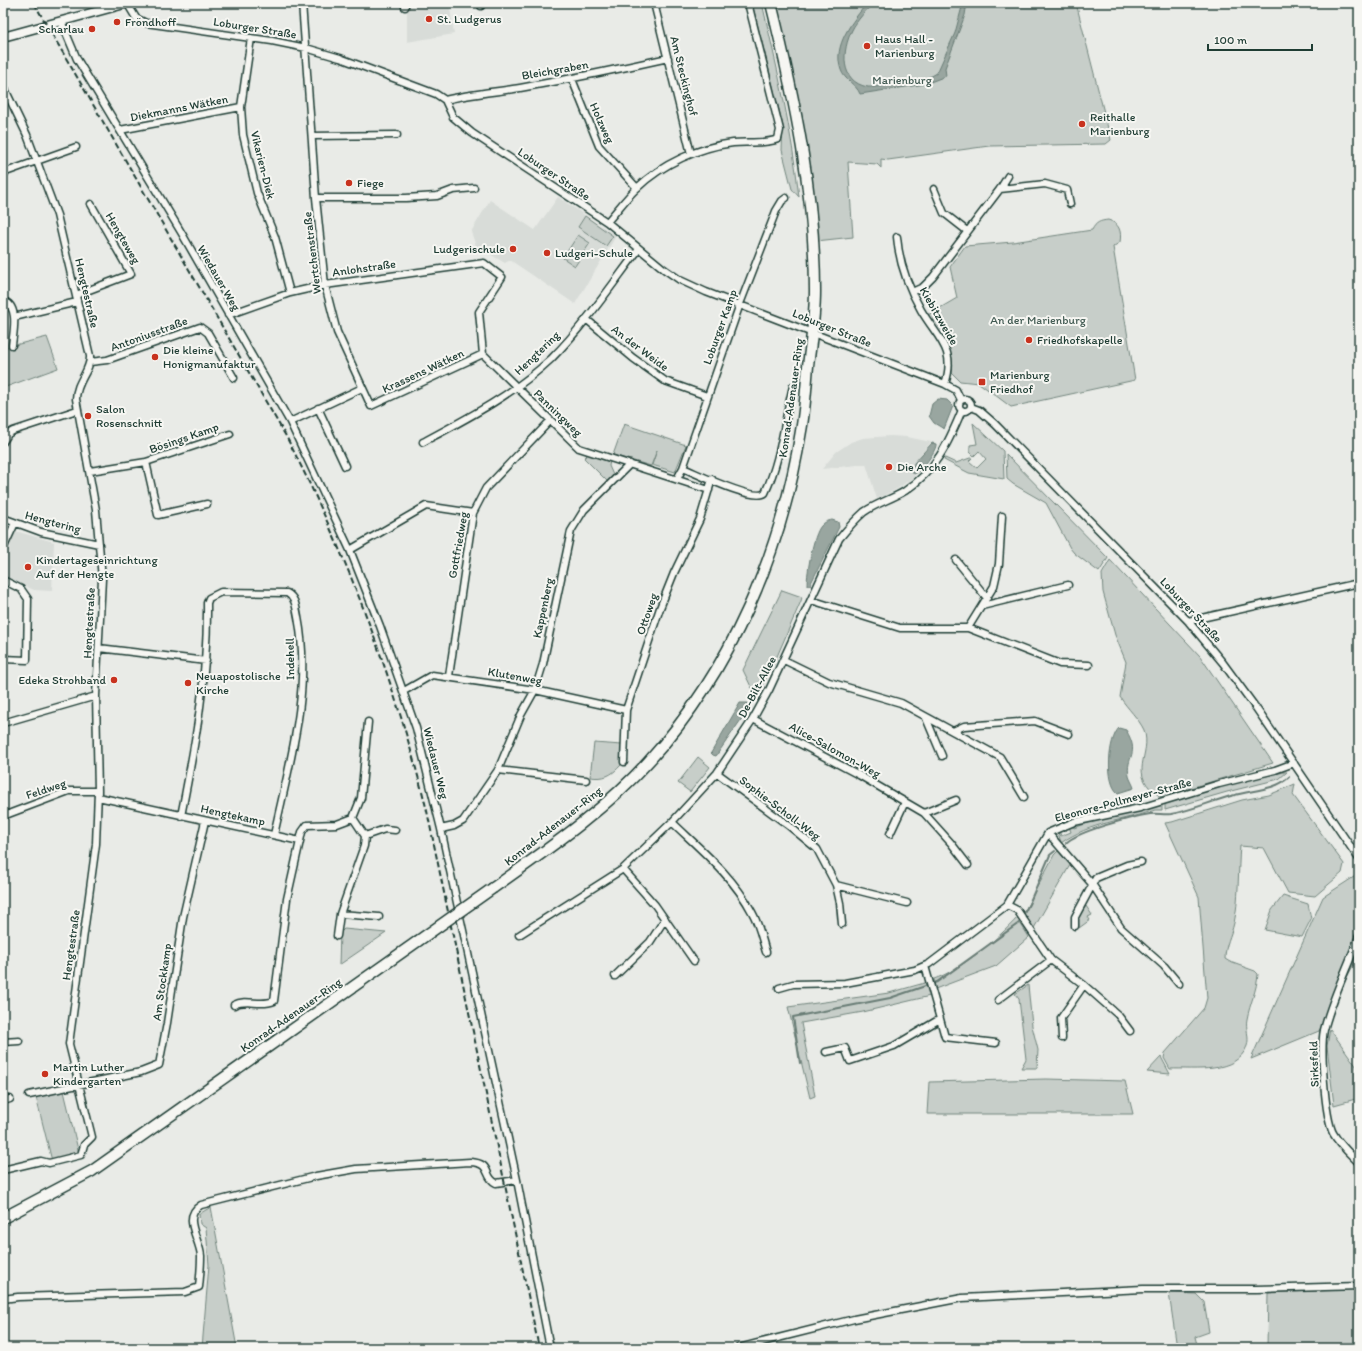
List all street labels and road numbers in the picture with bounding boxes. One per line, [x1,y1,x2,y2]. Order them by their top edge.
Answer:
street label: Loburger Straße [212,14,298,42]
street label: Am Steckinghof [667,35,701,118]
street label: Bleichgraben [521,57,590,83]
street label: Diekmanns Wätken [129,92,230,124]
street label: Holzweg [587,100,618,146]
street label: Vikarien-Diek [248,129,278,202]
street label: Loburger Straße [515,145,593,204]
street label: Hengteweg [103,210,144,267]
street label: Wertchenstraße [300,211,324,295]
street label: Wiedauer Weg [195,243,244,314]
street label: Hengtestraße [72,257,102,329]
street label: Anlohstraße [331,257,397,279]
street label: Kiebitzweide [917,284,961,348]
street label: Loburger Kamp [700,288,740,366]
street label: Loburger Straße [790,306,874,350]
street label: Antoniusstraße [109,313,190,354]
street label: An der Weide [609,322,672,374]
street label: Hengtering [511,327,563,378]
street label: Konrad-Adenauer-Ring [776,337,806,458]
street label: Krassens Wätken [380,346,467,396]
street label: Panningweg [531,386,586,440]
street label: Bösings Kamp [147,420,221,456]
street label: Hengtering [23,508,83,536]
street label: Gottfriedweg [445,510,471,579]
street label: Loburger Straße [1157,574,1225,646]
street label: Kappenberg [530,576,556,639]
street label: Hengtestraße [80,587,98,659]
street label: Ottoweg [633,590,661,637]
street label: Indehell [283,637,297,680]
street label: De-Bilt-Allee [735,654,779,720]
street label: Klutenweg [487,664,544,688]
street label: Alice-Salomon-Weg [787,719,884,781]
street label: Wiedauer Weg [420,726,452,801]
street label: Sophie-Scholl-Weg [737,773,824,844]
street label: Eleonore-Pollmeyer-Straße [1053,775,1193,825]
street label: Feldweg [24,776,69,802]
street label: Konrad-Adenauer-Ring [501,783,605,868]
street label: Hengtekamp [199,801,267,829]
street label: Hengtestraße [59,909,83,981]
street label: Am Stockkamp [150,942,174,1022]
street label: Konrad-Adenauer-Ring [238,974,345,1055]
street label: Sirksfeld [1306,1040,1322,1087]

